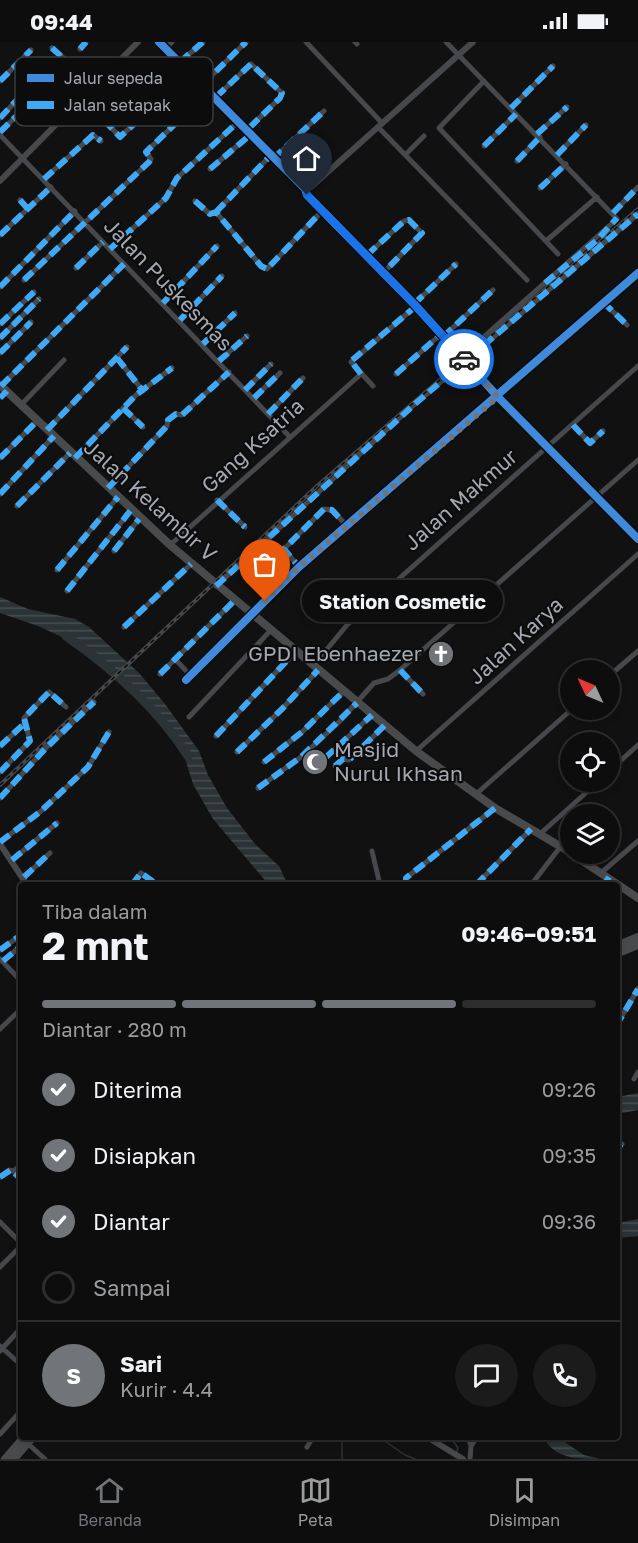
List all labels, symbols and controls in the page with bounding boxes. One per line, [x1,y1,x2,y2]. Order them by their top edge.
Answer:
text: 09:44 [30,8,93,35]
legend [15,57,213,126]
text: Jalur sepeda [64,68,163,88]
text: Jalan setapak [64,95,171,115]
pin [281,133,332,195]
icon: home [290,142,323,175]
street label: Jalan Puskesmas [99,213,239,356]
courier [434,329,494,389]
icon: car [448,343,481,376]
street label: Gang Ksatria [196,392,309,498]
street label: Jalan Kelambir V [79,434,222,567]
street label: Jalan Makmur [398,443,522,555]
pin [239,539,290,601]
icon: bag [248,548,281,581]
callout: Station Cosmetic [301,580,502,622]
text: Station Cosmetic [319,589,486,613]
street label: Jalan Karya [463,591,568,689]
church icon: GPDI Ebenhaezer [426,639,456,669]
place label: GPDI Ebenhaezer [248,640,422,666]
north arrow [560,660,620,720]
map controls [560,660,620,864]
button: locate [560,732,620,792]
place label: Masjid Nurul Ikhsan [334,736,463,786]
mosque icon: Masjid Nurul Ikhsan [300,747,330,777]
button: layers [560,804,620,864]
text: Tiba dalam [42,899,147,923]
text: 09:46–09:51 [461,920,596,947]
text: 2 mnt [42,922,149,969]
text: Diantar · 280 m [42,1017,187,1041]
icon: check [42,1073,75,1106]
text: Diterima [93,1076,182,1103]
text: 09:26 [542,1077,596,1101]
icon: check [42,1139,75,1172]
text: Disiapkan [93,1142,196,1169]
text: 09:35 [542,1143,596,1167]
icon: check [42,1205,75,1238]
text: Diantar [93,1208,170,1235]
text: 09:36 [542,1209,596,1233]
text: Sampai [93,1274,171,1301]
button: chat [455,1344,518,1407]
button: phone [533,1344,596,1407]
text: Sari [120,1350,162,1377]
text: S [66,1362,81,1389]
text: Kurir · 4.4 [120,1377,213,1401]
tab: Beranda [78,1474,142,1530]
tab: Peta [298,1474,333,1530]
tab: Disimpan [489,1474,560,1530]

